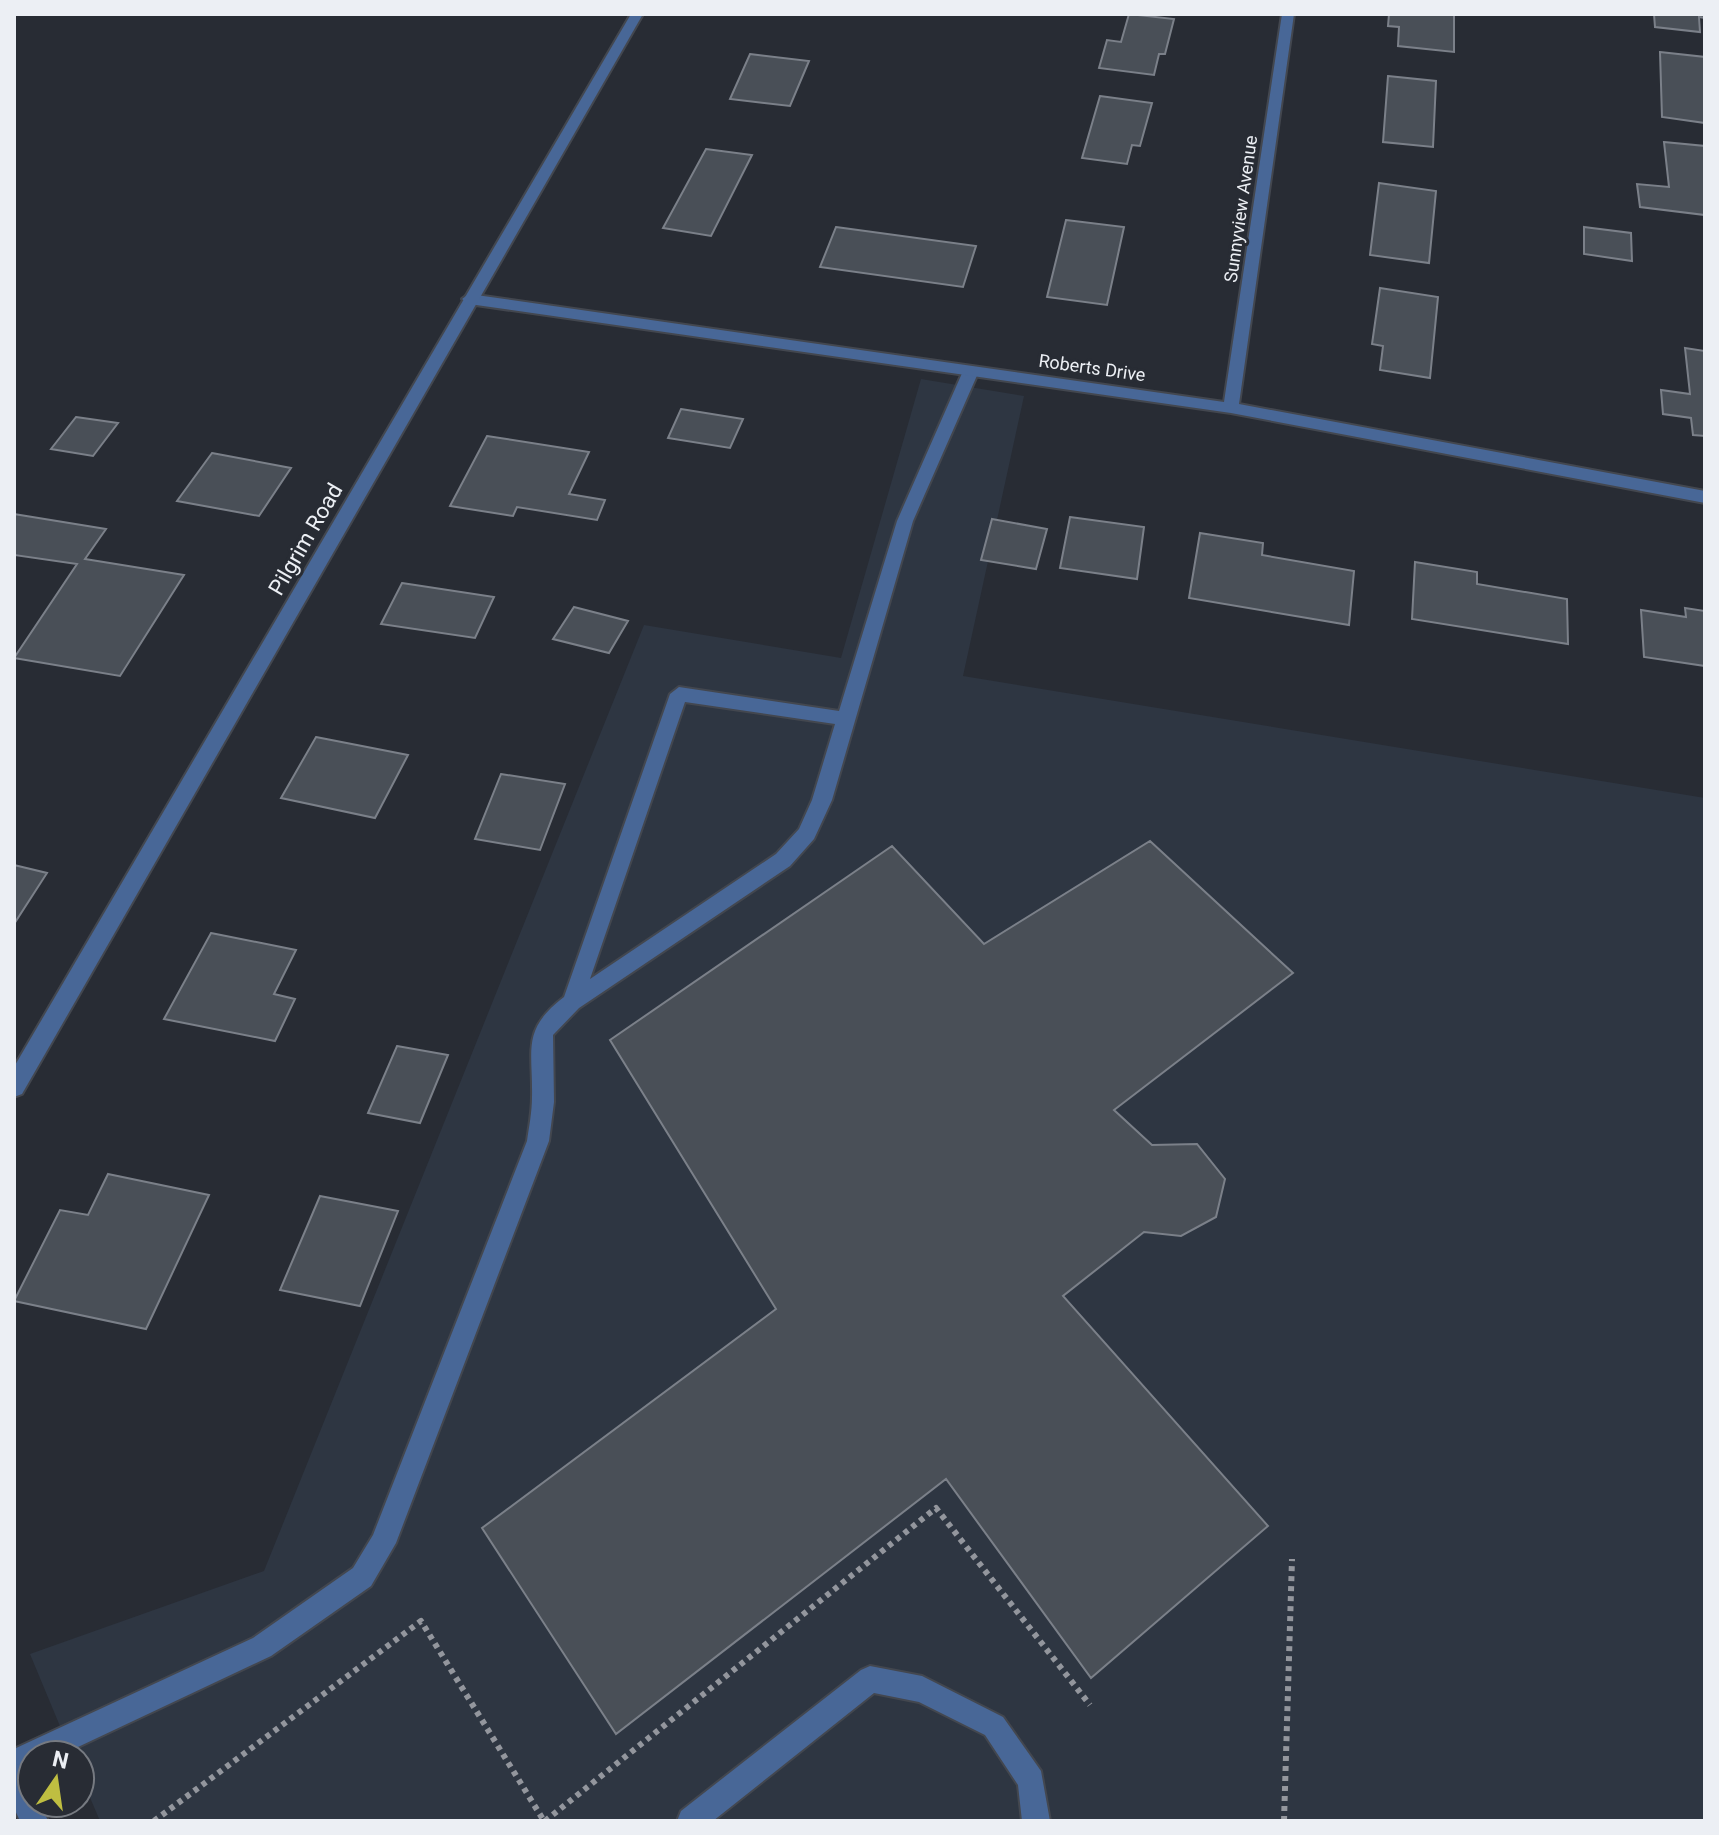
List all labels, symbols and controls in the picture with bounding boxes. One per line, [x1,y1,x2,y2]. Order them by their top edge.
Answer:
street label: Sunnyview Avenue [1220,134,1261,284]
street label: Roberts Drive [1037,350,1147,385]
street label: Pilgrim Road [263,479,348,600]
north arrow [16,1739,96,1819]
text: N [50,1746,71,1774]

